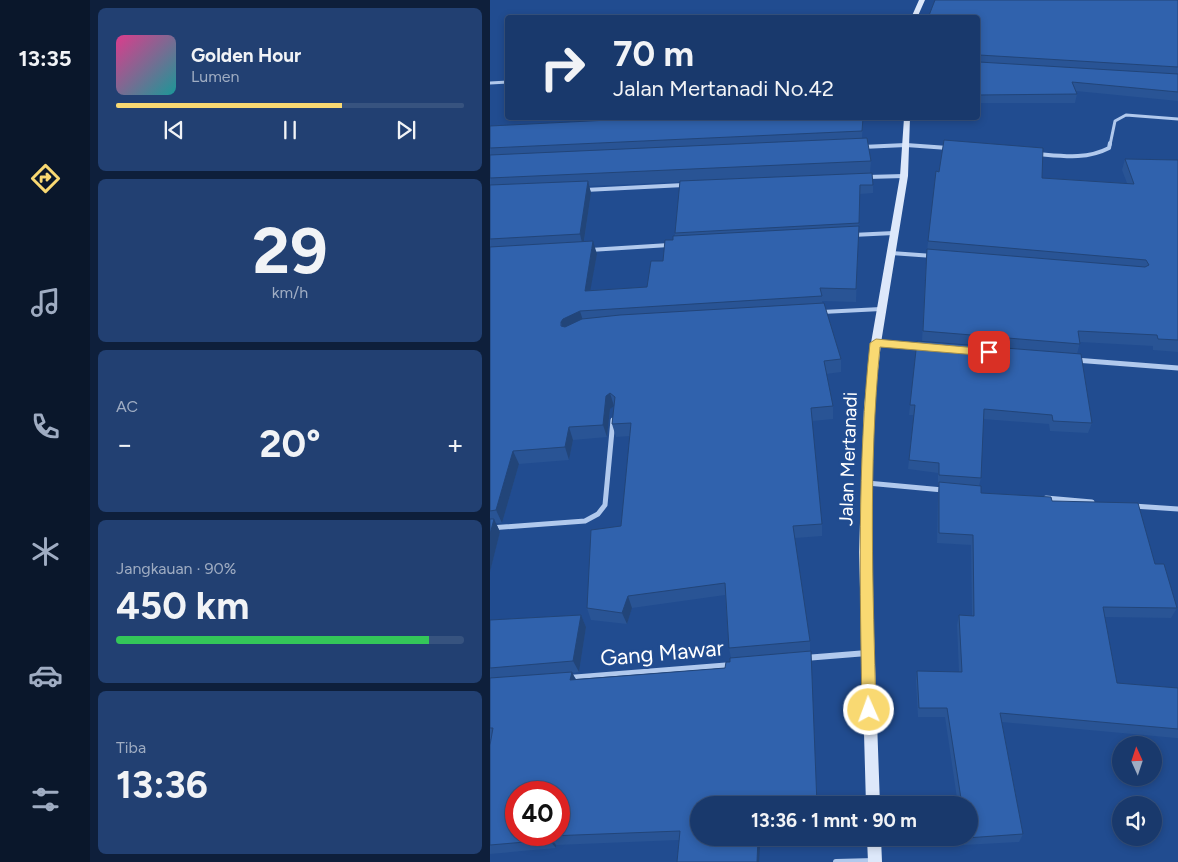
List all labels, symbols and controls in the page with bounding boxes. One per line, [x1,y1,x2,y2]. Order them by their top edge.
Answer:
text: 70 m [613,33,694,75]
icon: right [530,35,595,100]
text: Golden Hour [191,44,301,67]
text: 13:35 [18,45,72,72]
text: Lumen [191,67,240,86]
text: Jalan Mertanadi No.42 [613,75,834,102]
icon: previous [160,116,188,144]
icon: pause [276,116,304,144]
icon: next [392,116,420,144]
icon: directions [28,161,63,196]
text: 29 [252,211,328,289]
text: km/h [272,283,308,302]
icon: music [28,285,63,320]
pin [968,331,1010,373]
icon: arrive [975,338,1003,366]
street label: Jalan Mertanadi [834,392,862,526]
text: AC [116,397,138,416]
icon: phone [28,409,63,444]
text: 20° [260,421,321,467]
text: − [116,427,133,461]
text: + [447,427,464,461]
icon: climate [28,534,63,569]
text: Jangkauan · 90% [116,559,236,578]
text: 450 km [116,583,249,629]
street label: Gang Mawar [599,634,725,672]
icon: car [28,658,63,693]
position arrow [842,683,894,735]
north arrow [1112,736,1162,786]
map controls [1112,736,1162,846]
text: Tiba [116,738,146,757]
text: 13:36 [116,762,208,808]
speed limit sign: 40 [505,781,570,846]
icon: filters [28,782,63,817]
button: sound [1112,796,1162,846]
text: 13:36 · 1 mnt · 90 m [751,809,917,832]

